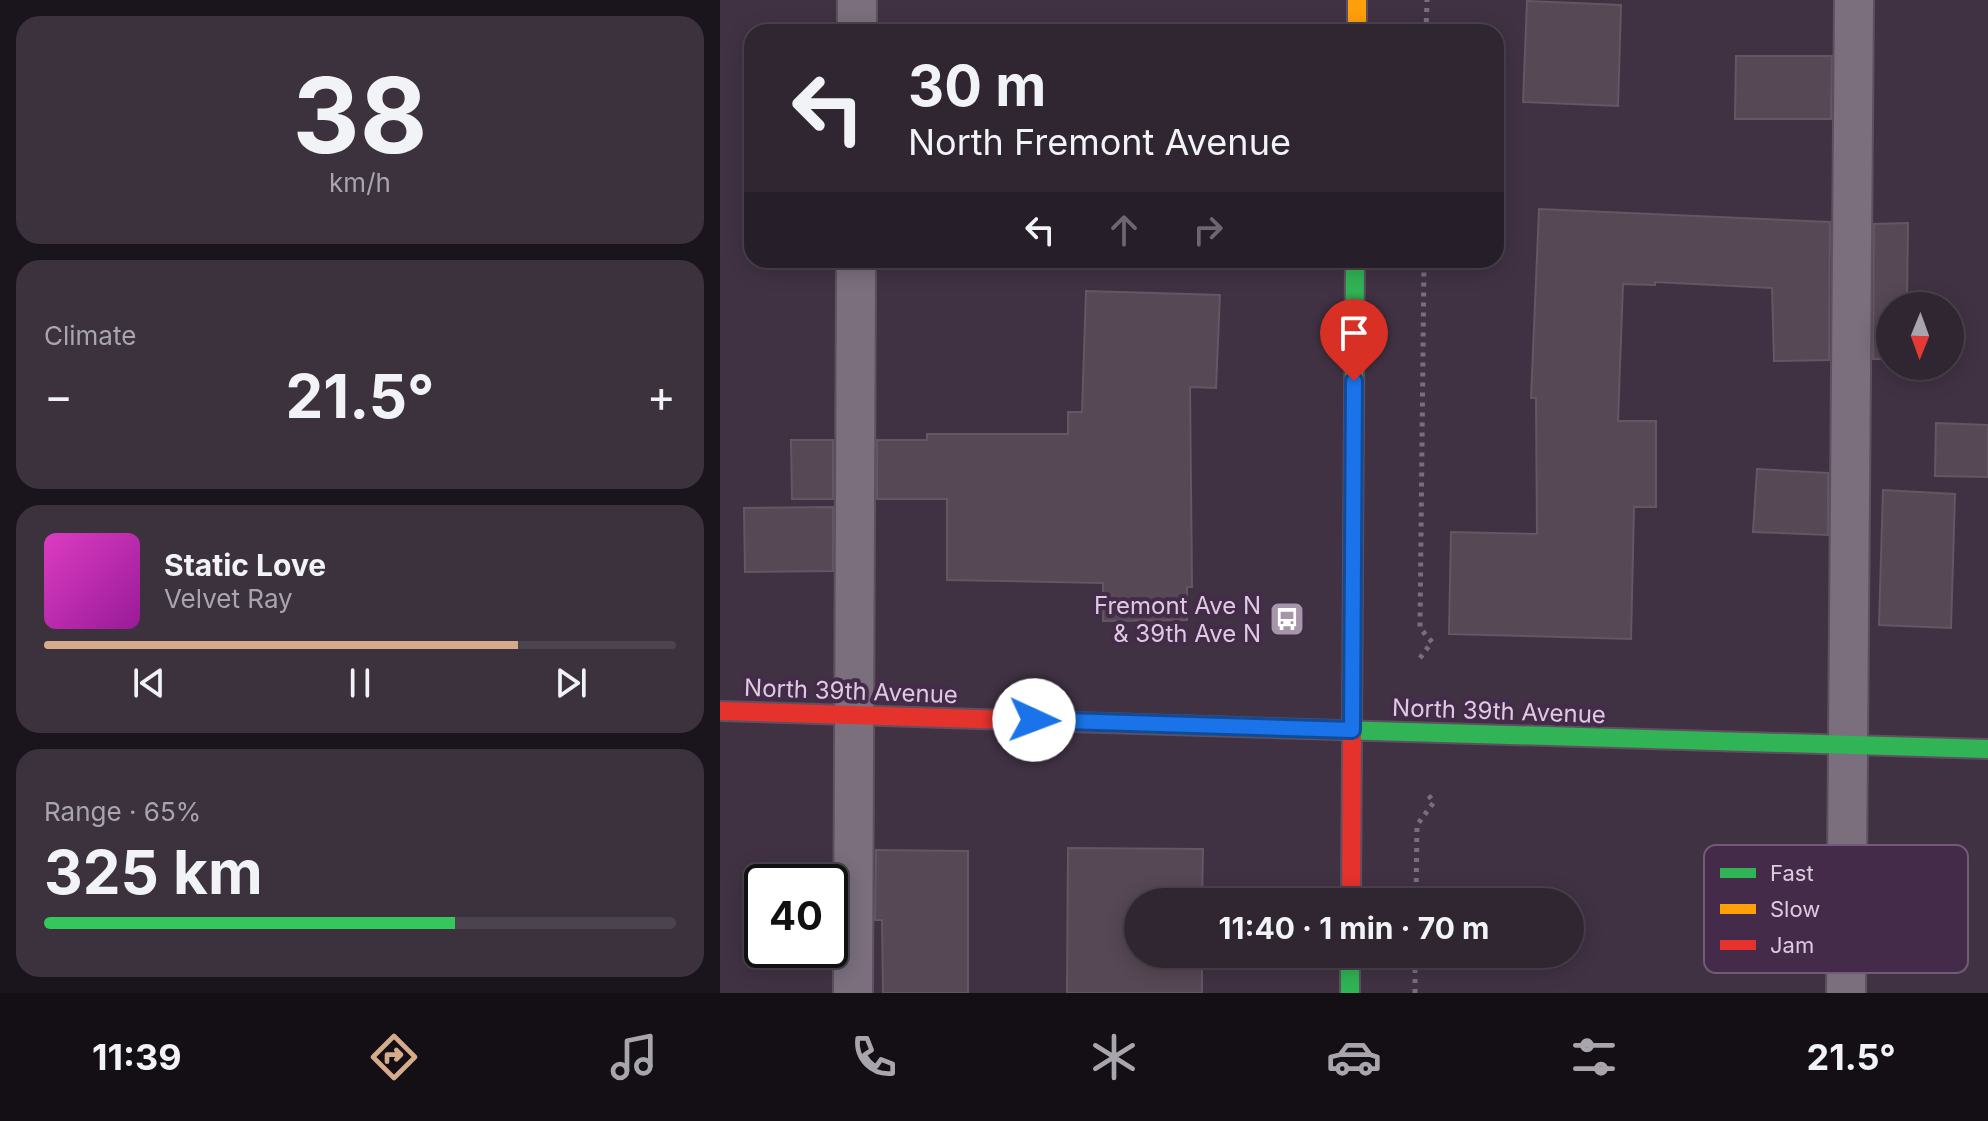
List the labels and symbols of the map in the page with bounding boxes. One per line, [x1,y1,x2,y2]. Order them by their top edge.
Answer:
north arrow [1876,292,1964,380]
pin [1320,299,1388,381]
place label: Fremont Ave N & 39th Ave N [1094,591,1261,648]
bus stop icon: Fremont Ave N & 39th Ave N [1268,600,1306,638]
street label: North 39th Avenue [744,673,958,709]
position arrow [992,678,1076,762]
street label: North 39th Avenue [1392,693,1606,729]
legend [1704,845,1968,973]
text: Fast [1770,860,1814,886]
speed limit sign: 40 [744,864,848,968]
text: Slow [1770,896,1820,922]
text: Jam [1770,932,1814,958]

